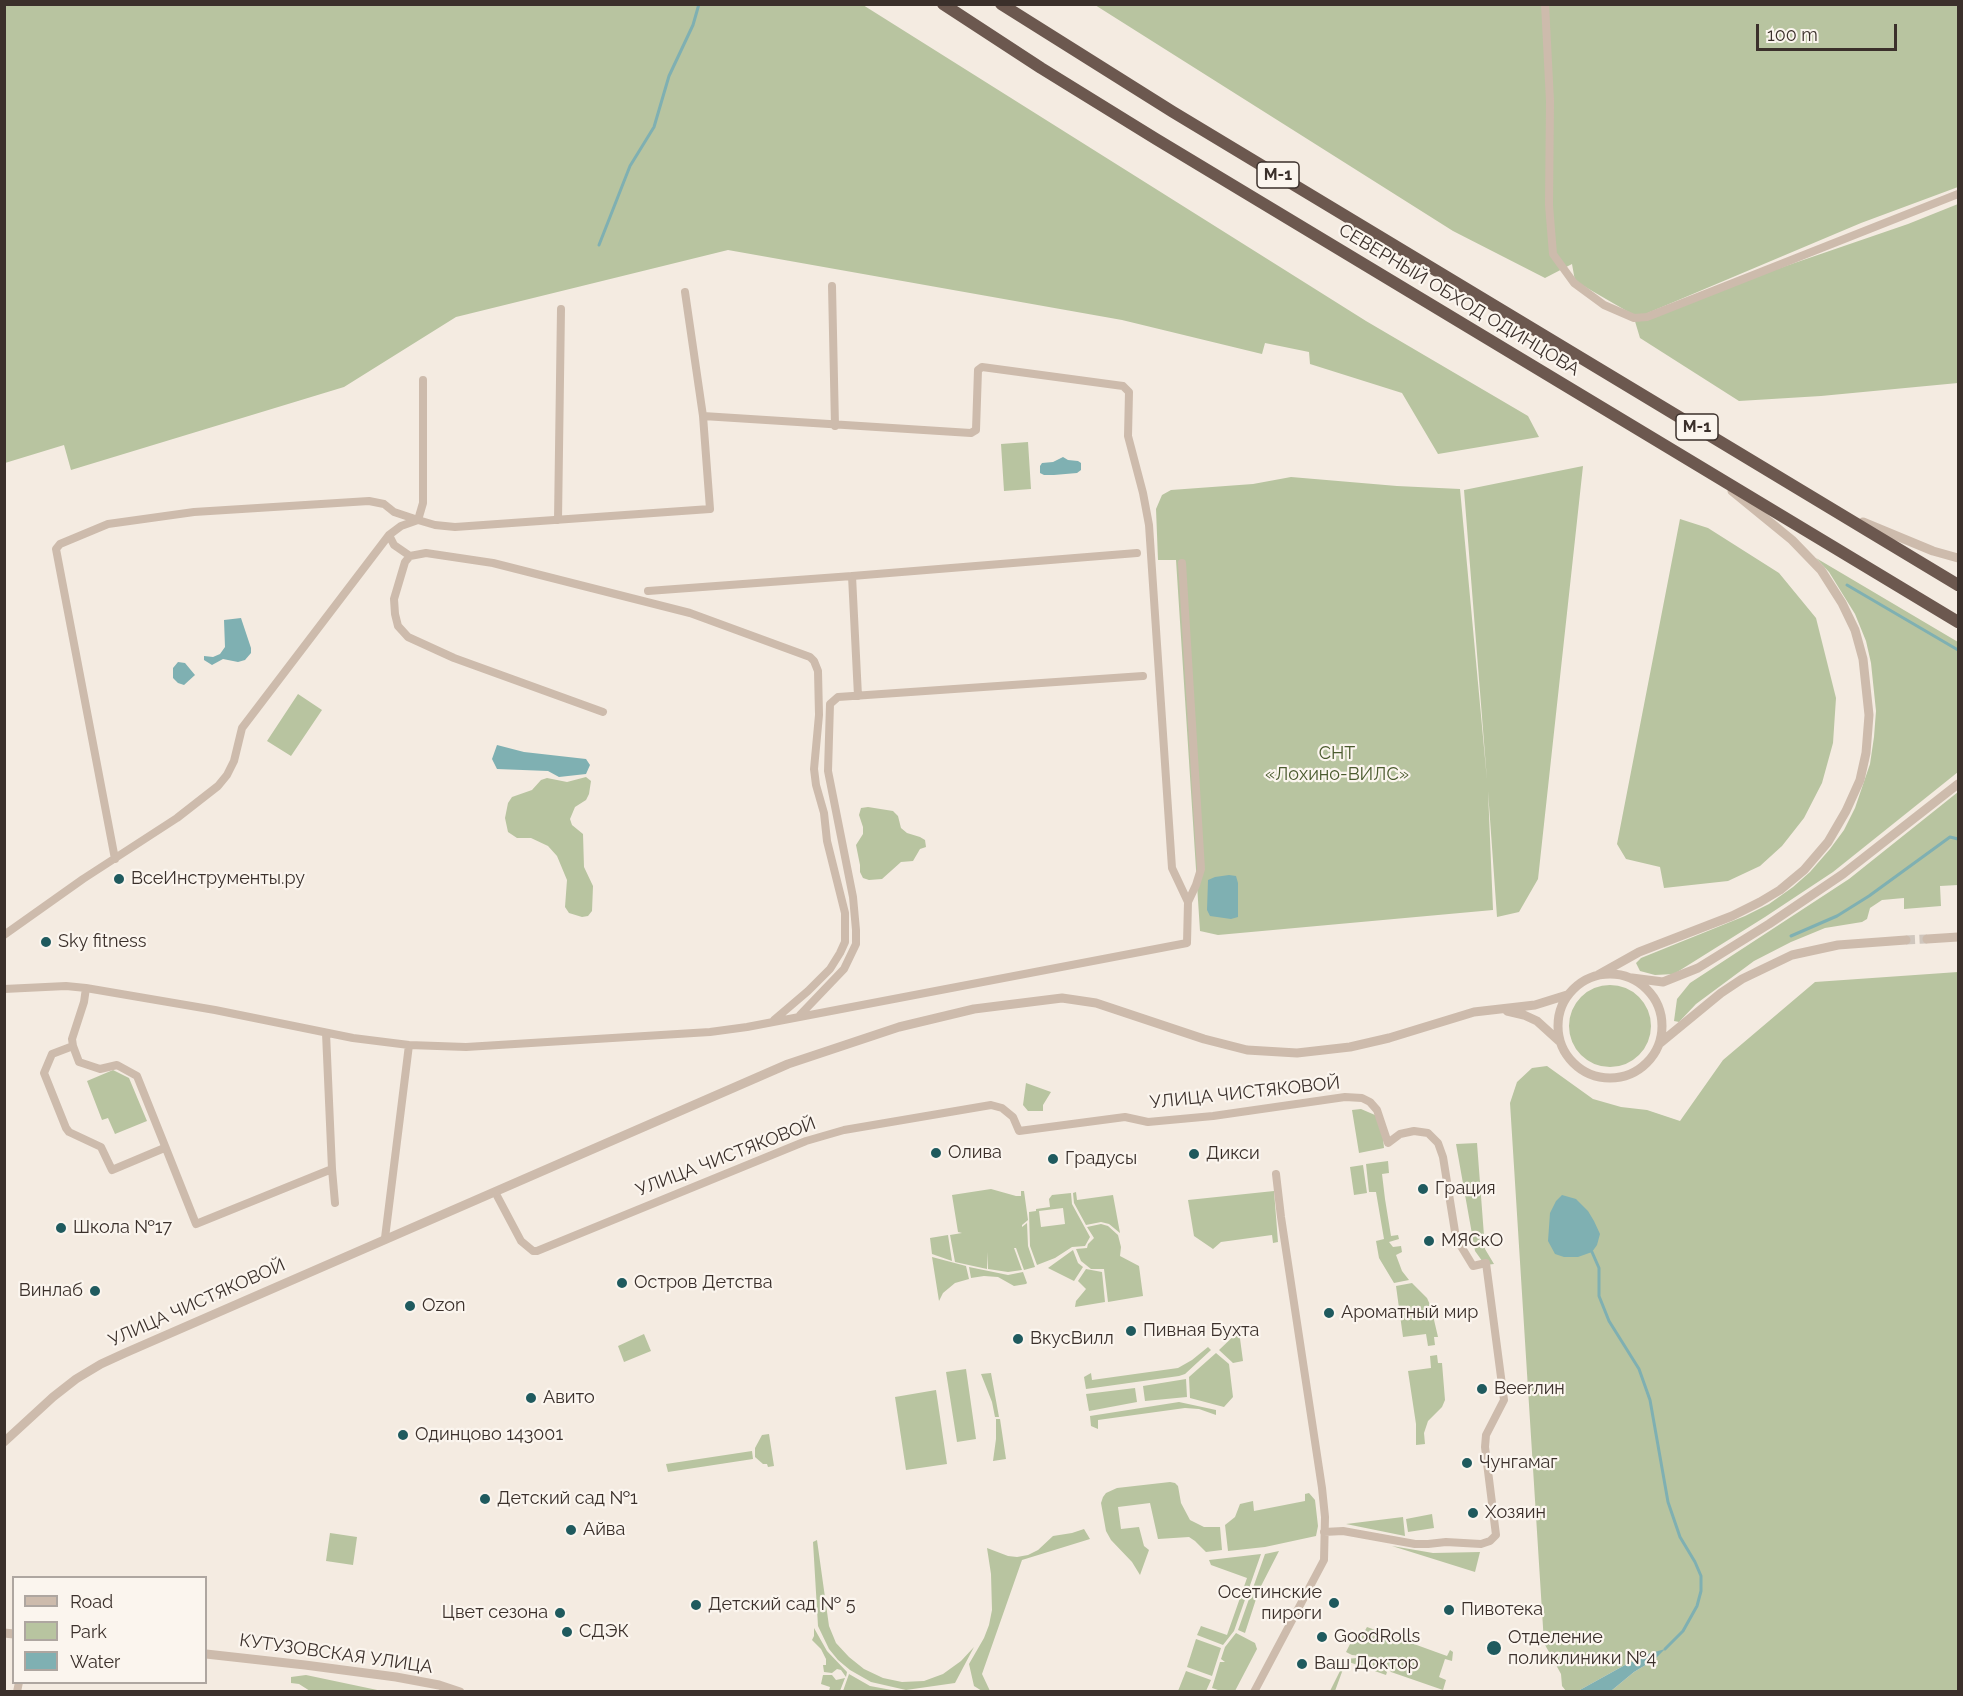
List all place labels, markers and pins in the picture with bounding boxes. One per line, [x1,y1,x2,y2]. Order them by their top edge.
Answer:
place label: ВсеИнструменты.ру [131,868,305,890]
marker: ВсеИнструменты.ру [112,872,126,886]
place label: Sky fitness [58,931,146,953]
marker: Sky fitness [39,935,53,949]
place label: Олива [948,1142,1002,1164]
place label: Дикси [1206,1143,1260,1165]
marker: Олива [929,1146,943,1160]
marker: Дикси [1187,1147,1201,1161]
place label: Градусы [1065,1148,1137,1170]
marker: Градусы [1046,1152,1060,1166]
place label: Грация [1435,1178,1496,1200]
marker: Грация [1416,1182,1430,1196]
place label: Школа №17 [73,1217,172,1239]
marker: Школа №17 [54,1221,68,1235]
place label: МЯСкО [1441,1230,1503,1252]
marker: МЯСкО [1422,1234,1436,1248]
place label: Остров Детства [634,1272,773,1294]
marker: Остров Детства [615,1276,629,1290]
place label: Винлаб [19,1280,83,1302]
marker: Винлаб [88,1284,102,1298]
place label: Ozon [422,1295,465,1317]
marker: Ozon [403,1299,417,1313]
place label: Ароматный мир [1341,1302,1478,1324]
marker: Ароматный мир [1322,1306,1336,1320]
place label: Пивная Бухта [1143,1320,1259,1342]
marker: Пивная Бухта [1124,1324,1138,1338]
place label: ВкусВилл [1030,1328,1114,1350]
marker: ВкусВилл [1011,1332,1025,1346]
place label: Beerлин [1494,1378,1565,1400]
marker: Beerлин [1475,1382,1489,1396]
place label: Авито [543,1387,595,1409]
marker: Авито [524,1391,538,1405]
place label: Одинцово 143001 [415,1424,563,1446]
marker: Одинцово 143001 [396,1428,410,1442]
place label: Чунгамаг [1479,1452,1558,1474]
marker: Чунгамаг [1460,1456,1474,1470]
place label: Детский сад №1 [497,1488,638,1510]
marker: Детский сад №1 [478,1492,492,1506]
place label: Хозяин [1485,1502,1546,1524]
marker: Хозяин [1466,1506,1480,1520]
place label: Айва [583,1519,625,1541]
marker: Айва [564,1523,578,1537]
place label: Осетинские пироги [1218,1582,1322,1624]
place label: Детский сад № 5 [708,1594,855,1616]
marker: Осетинские пироги [1327,1596,1341,1610]
marker: Детский сад № 5 [689,1598,703,1612]
place label: Пивотека [1461,1599,1543,1621]
place label: Цвет сезона [442,1602,548,1624]
marker: Пивотека [1442,1603,1456,1617]
marker: Цвет сезона [553,1606,567,1620]
place label: СДЭК [579,1621,629,1643]
marker: СДЭК [560,1625,574,1639]
place label: GoodRolls [1334,1626,1420,1648]
place label: Отделение поликлиники №4 [1508,1627,1656,1670]
marker: GoodRolls [1315,1630,1329,1644]
marker: Отделение поликлиники №4 [1485,1639,1503,1657]
place label: Ваш Доктор [1314,1653,1419,1675]
marker: Ваш Доктор [1295,1657,1309,1671]

